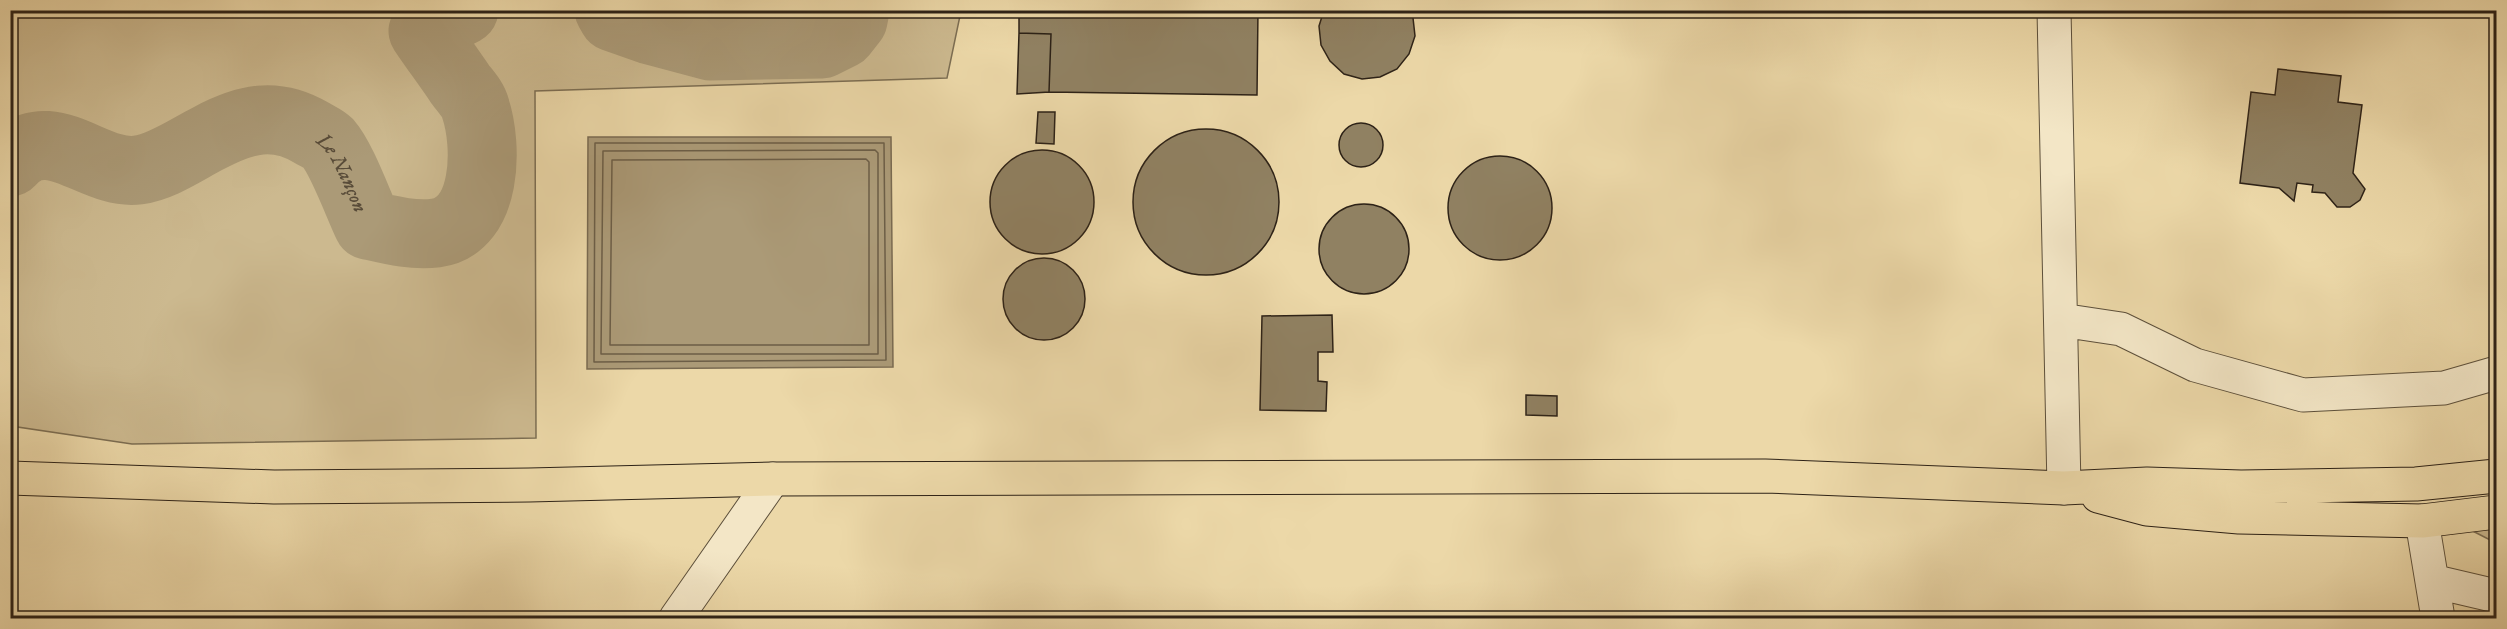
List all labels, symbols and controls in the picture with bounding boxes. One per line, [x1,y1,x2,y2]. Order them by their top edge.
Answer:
water label: Le Nançon [311,127,372,216]

